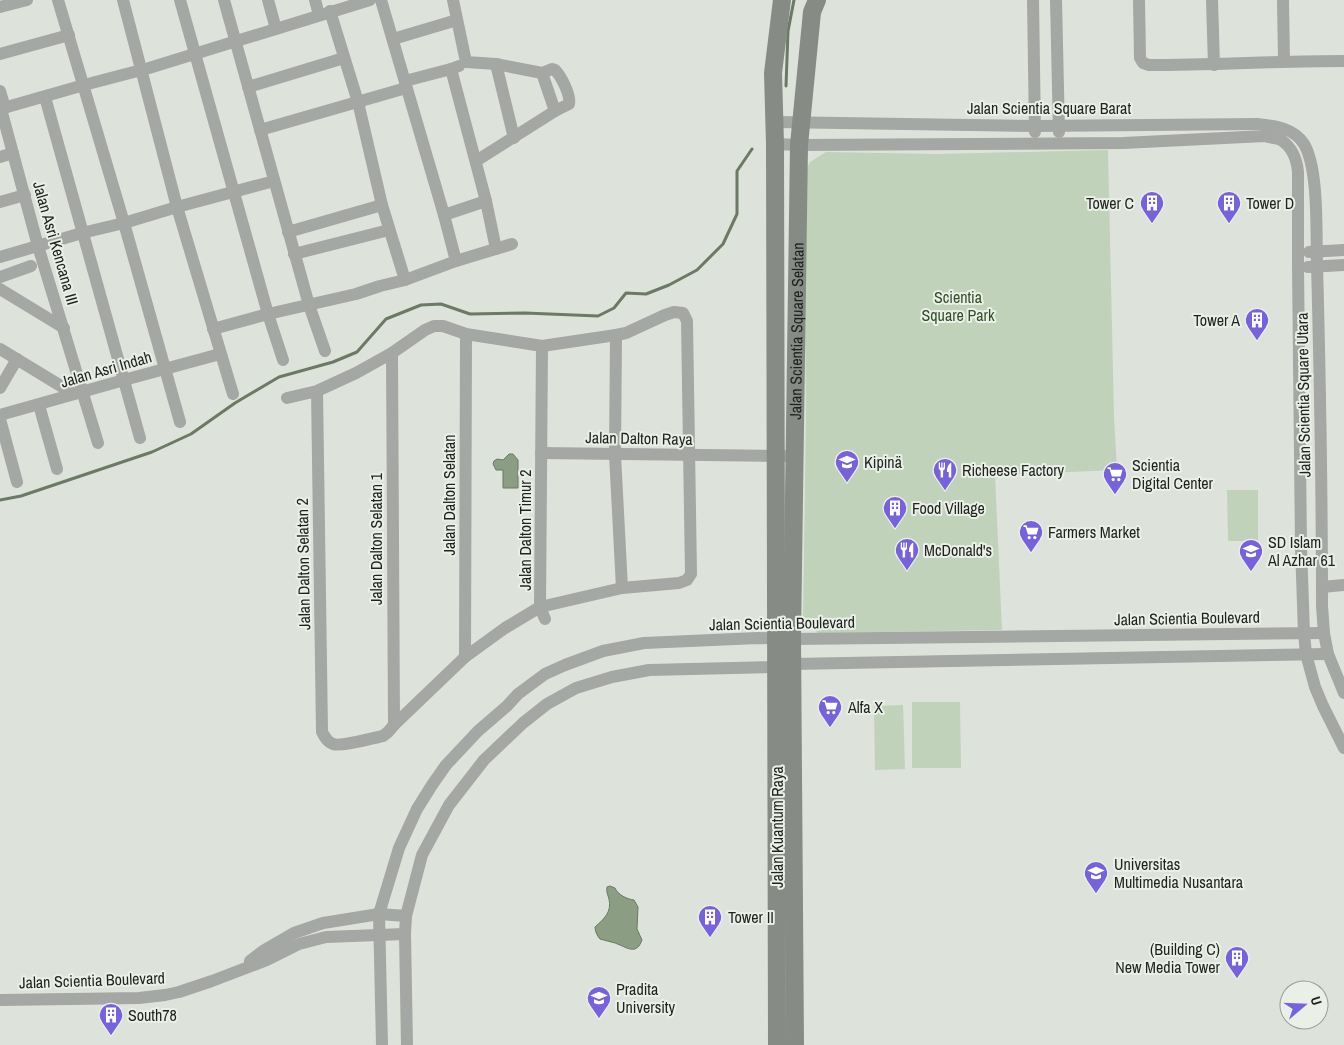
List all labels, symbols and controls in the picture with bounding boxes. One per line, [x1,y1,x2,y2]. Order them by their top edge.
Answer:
street label: Jalan Scientia Square Barat [967,97,1131,119]
street label: Jalan Asri Kencana III [28,179,84,307]
building icon: Tower C [1139,190,1165,224]
building icon: Tower D [1216,190,1242,224]
place label: Tower C [1086,192,1134,214]
place label: Tower D [1246,192,1294,214]
street label: Jalan Scientia Square Selatan [784,242,809,420]
park label: Scientia Square Park [922,286,995,326]
building icon: Tower A [1244,307,1270,341]
place label: Tower A [1193,309,1240,331]
street label: Jalan Scientia Square Utara [1291,312,1315,478]
street label: Jalan Asri Indah [58,345,154,393]
street label: Jalan Dalton Raya [585,426,693,450]
street label: Jalan Dalton Selatan [438,434,460,556]
school or university icon: Kipinä [834,449,860,483]
place label: Kipinä [864,451,903,473]
place label: Scientia Digital Center [1132,454,1214,494]
restaurant icon: Richeese Factory [932,457,958,491]
place label: Richeese Factory [962,459,1065,481]
supermarket icon: Scientia Digital Center [1102,461,1128,495]
street label: Jalan Dalton Timur 2 [514,469,536,591]
street label: Jalan Dalton Selatan 1 [365,472,387,605]
building icon: Food Village [882,495,908,529]
place label: Food Village [912,497,985,519]
street label: Jalan Dalton Selatan 2 [291,498,315,630]
supermarket icon: Farmers Market [1018,519,1044,553]
place label: Farmers Market [1048,521,1140,543]
place label: SD Islam Al Azhar 61 [1267,531,1336,571]
restaurant icon: McDonald's [894,537,920,571]
school or university icon: SD Islam Al Azhar 61 [1238,538,1264,572]
place label: McDonald's [924,539,992,561]
street label: Jalan Scientia Boulevard [1114,606,1260,630]
street label: Jalan Scientia Boulevard [709,611,855,635]
supermarket icon: Alfa X [817,694,843,728]
place label: Alfa X [847,696,883,718]
street label: Jalan Kuantum Raya [766,765,788,888]
place label: Universitas Multimedia Nusantara [1114,853,1244,893]
school or university icon: Universitas Multimedia Nusantara [1083,860,1109,894]
building icon: Tower II [697,904,723,938]
place label: Tower II [728,906,774,928]
place label: (Building C) New Media Tower [1115,938,1221,978]
building icon: (Building C) New Media Tower [1224,945,1250,979]
street label: Jalan Scientia Boulevard [19,966,165,994]
place label: Pradita University [616,978,675,1018]
north arrow [1279,980,1329,1030]
school or university icon: Pradita University [586,985,612,1019]
text: U [1306,994,1326,1008]
building icon: South78 [98,1002,124,1036]
place label: South78 [128,1004,177,1026]

